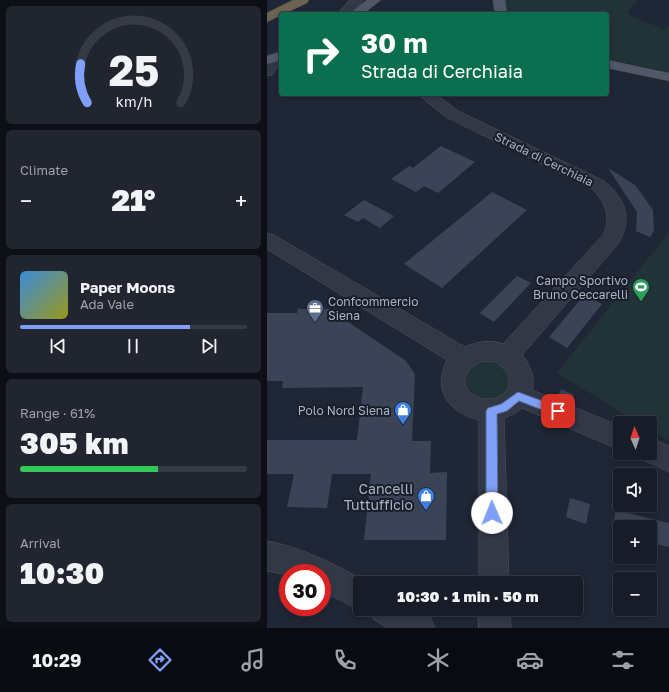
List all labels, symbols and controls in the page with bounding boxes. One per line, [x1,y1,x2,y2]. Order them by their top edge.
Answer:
text: 30 m [361,26,428,59]
icon: right [295,28,347,80]
text: 25 [108,45,159,95]
text: Strada di Cerchiaia [361,60,523,82]
text: km/h [115,93,152,110]
street label: Strada di Cerchiaia [492,129,596,189]
text: Climate [20,162,68,178]
text: 21° [111,182,156,218]
text: − [20,187,32,214]
text: + [235,187,247,214]
place label: Campo Sportivo Bruno Ceccarelli [533,273,628,302]
sports icon: Campo Sportivo Bruno Ceccarelli [631,277,651,302]
text: Paper Moons [80,278,175,296]
place label: Confcommercio Siena [328,294,418,323]
text: Ada Vale [80,296,134,312]
office icon: Confcommercio Siena [305,298,325,323]
icon: previous [47,335,69,357]
icon: pause [122,335,144,357]
icon: next [198,335,220,357]
pin [541,394,575,428]
shop icon: Polo Nord Siena [393,400,413,425]
icon: arrive [547,400,569,422]
place label: Polo Nord Siena [298,403,390,418]
text: Range · 61% [20,405,95,421]
north arrow [613,416,657,460]
map controls [613,416,657,616]
text: 305 km [20,425,129,461]
button: sound [613,468,657,512]
place label: Cancelli Tuttufficio [344,480,413,513]
shop icon: Cancelli Tuttufficio [416,486,436,511]
position arrow [471,492,513,534]
button: + [613,520,657,564]
text: Arrival [20,535,61,551]
text: 10:30 [20,555,104,591]
speed limit sign: 30 [279,564,331,616]
button: − [613,572,657,616]
text: 10:30 · 1 min · 50 m [397,587,539,605]
icon: directions [146,646,174,674]
icon: music [239,646,267,674]
icon: phone [331,646,359,674]
icon: climate [424,646,452,674]
icon: car [516,646,544,674]
icon: filters [609,646,637,674]
text: 10:29 [32,649,81,671]

